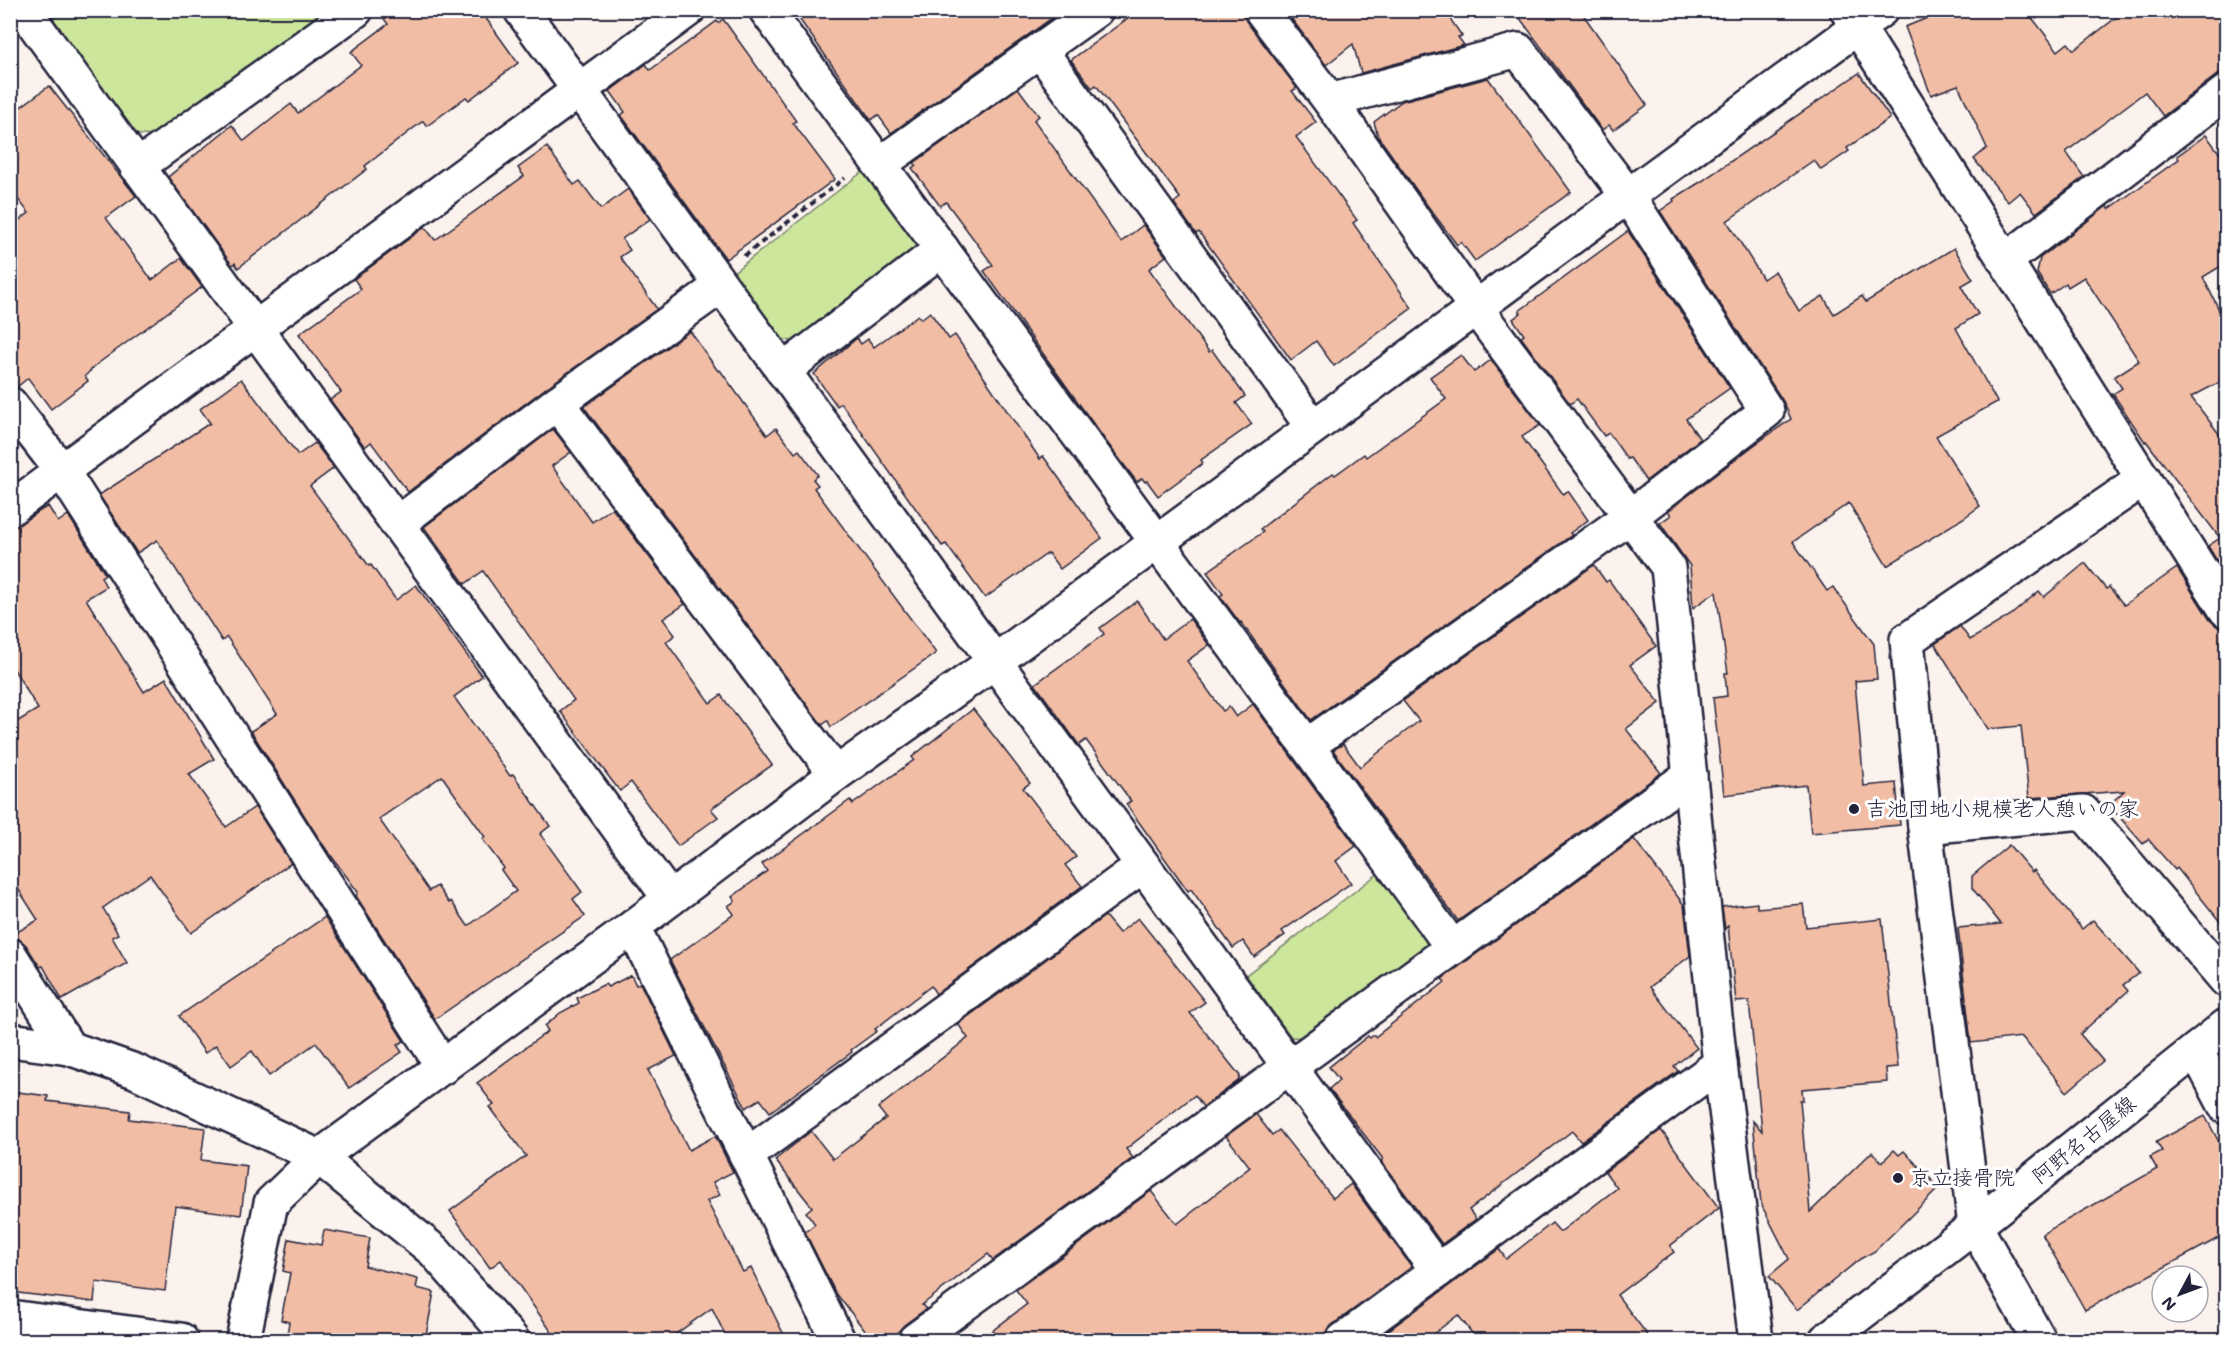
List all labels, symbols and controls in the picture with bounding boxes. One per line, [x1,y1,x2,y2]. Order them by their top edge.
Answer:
place label: 吉池団地小規模老人憩いの家 [1866,794,2139,821]
marker: 吉池団地小規模老人憩いの家 [1847,802,1861,816]
street label: 阿野名古屋線 [2026,1089,2141,1189]
place label: 京立接骨院 [1910,1163,2015,1190]
marker: 京立接骨院 [1891,1171,1905,1185]
north arrow [2150,1264,2210,1324]
text: N [2156,1293,2180,1316]

